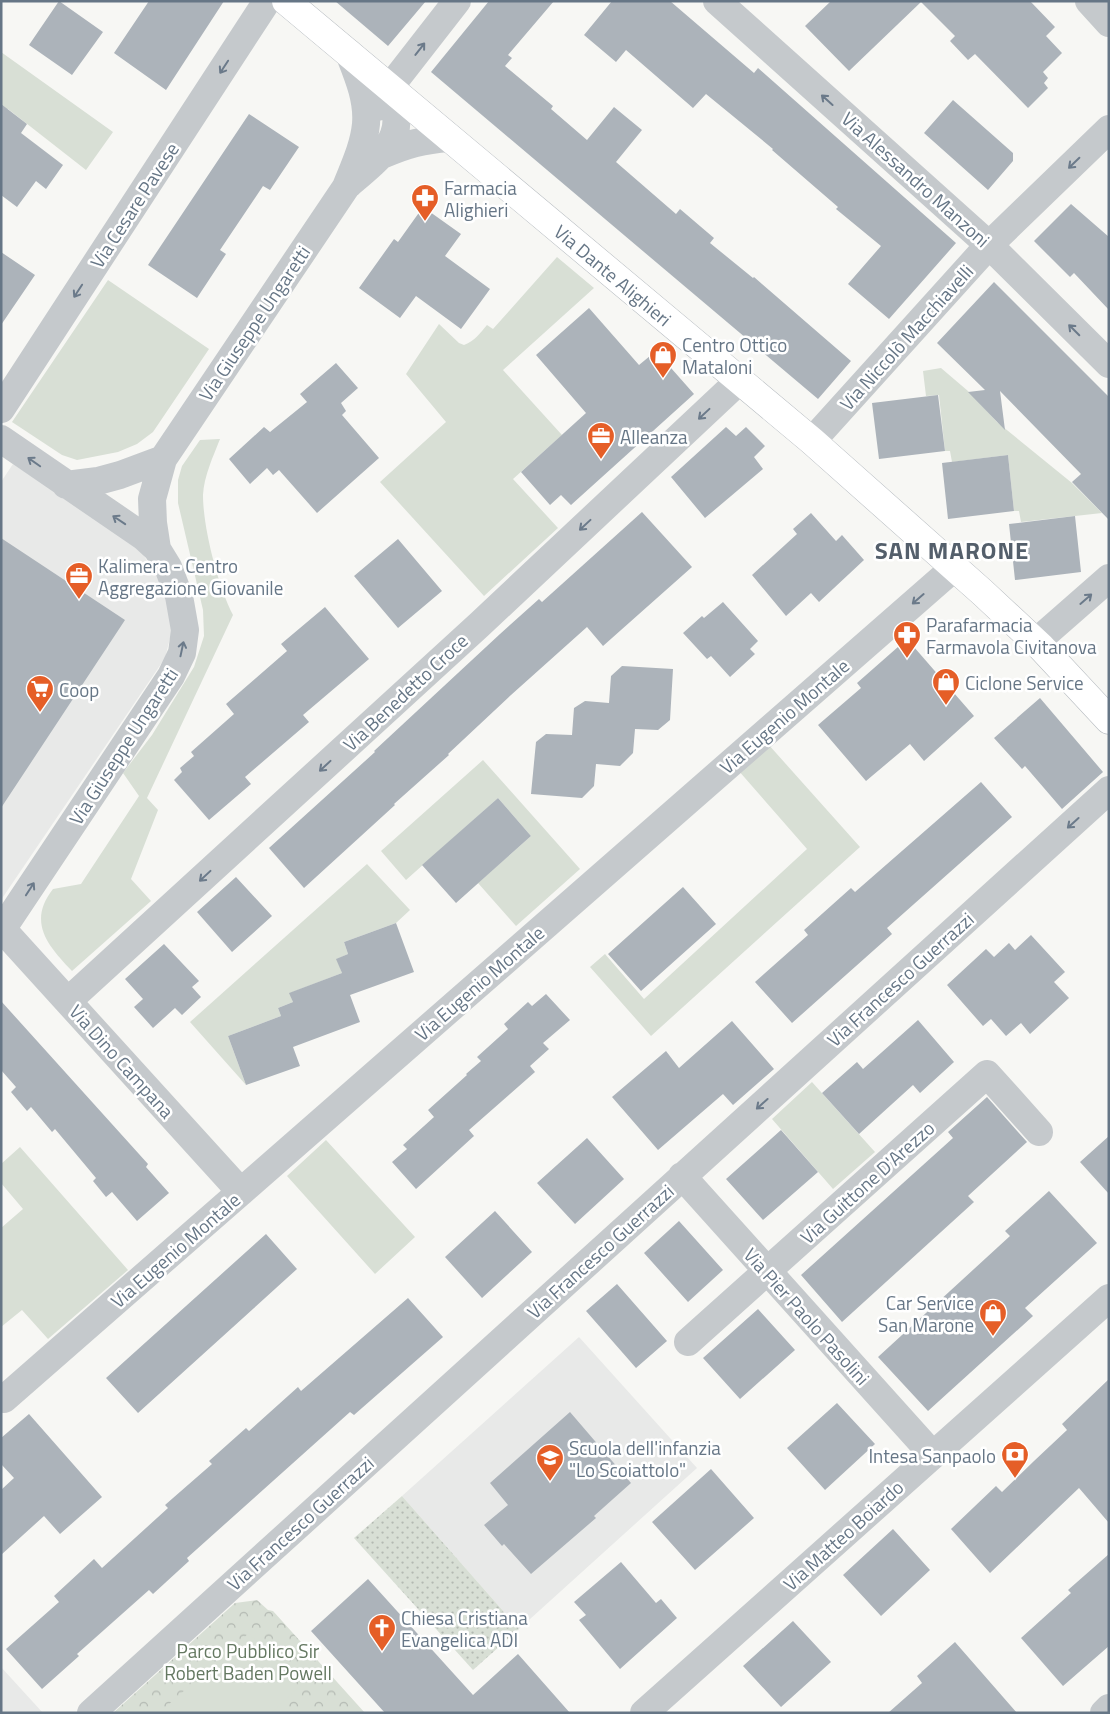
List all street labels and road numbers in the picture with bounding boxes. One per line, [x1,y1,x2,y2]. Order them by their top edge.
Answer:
street label: Via Alessandro Manzoni [835,104,997,254]
street label: Via Cesare Pavese [82,136,186,274]
street label: Via Dante Alighieri [548,217,678,333]
street label: Via Giuseppe Ungaretti [191,239,317,407]
street label: Via Niccolò Macchiavelli [832,257,980,417]
street label: Via Benedetto Croce [336,626,474,758]
street label: Via Eugenio Montale [713,651,855,781]
street label: Via Giuseppe Ungaretti [61,662,185,830]
street label: Via Francesco Guerrazzi [820,905,980,1053]
street label: Via Eugenio Montale [408,918,550,1048]
street label: Via Dino Campana [63,998,182,1125]
street label: Via Guittone D'Arezzo [793,1114,941,1250]
street label: Via Francesco Guerrazzi [520,1177,680,1325]
street label: Via Eugenio Montale [104,1185,246,1315]
street label: Via Pier Paolo Pasolini [737,1241,877,1391]
street label: Via Francesco Guerrazzi [220,1449,380,1597]
street label: Via Matteo Boiardo [776,1473,910,1597]

